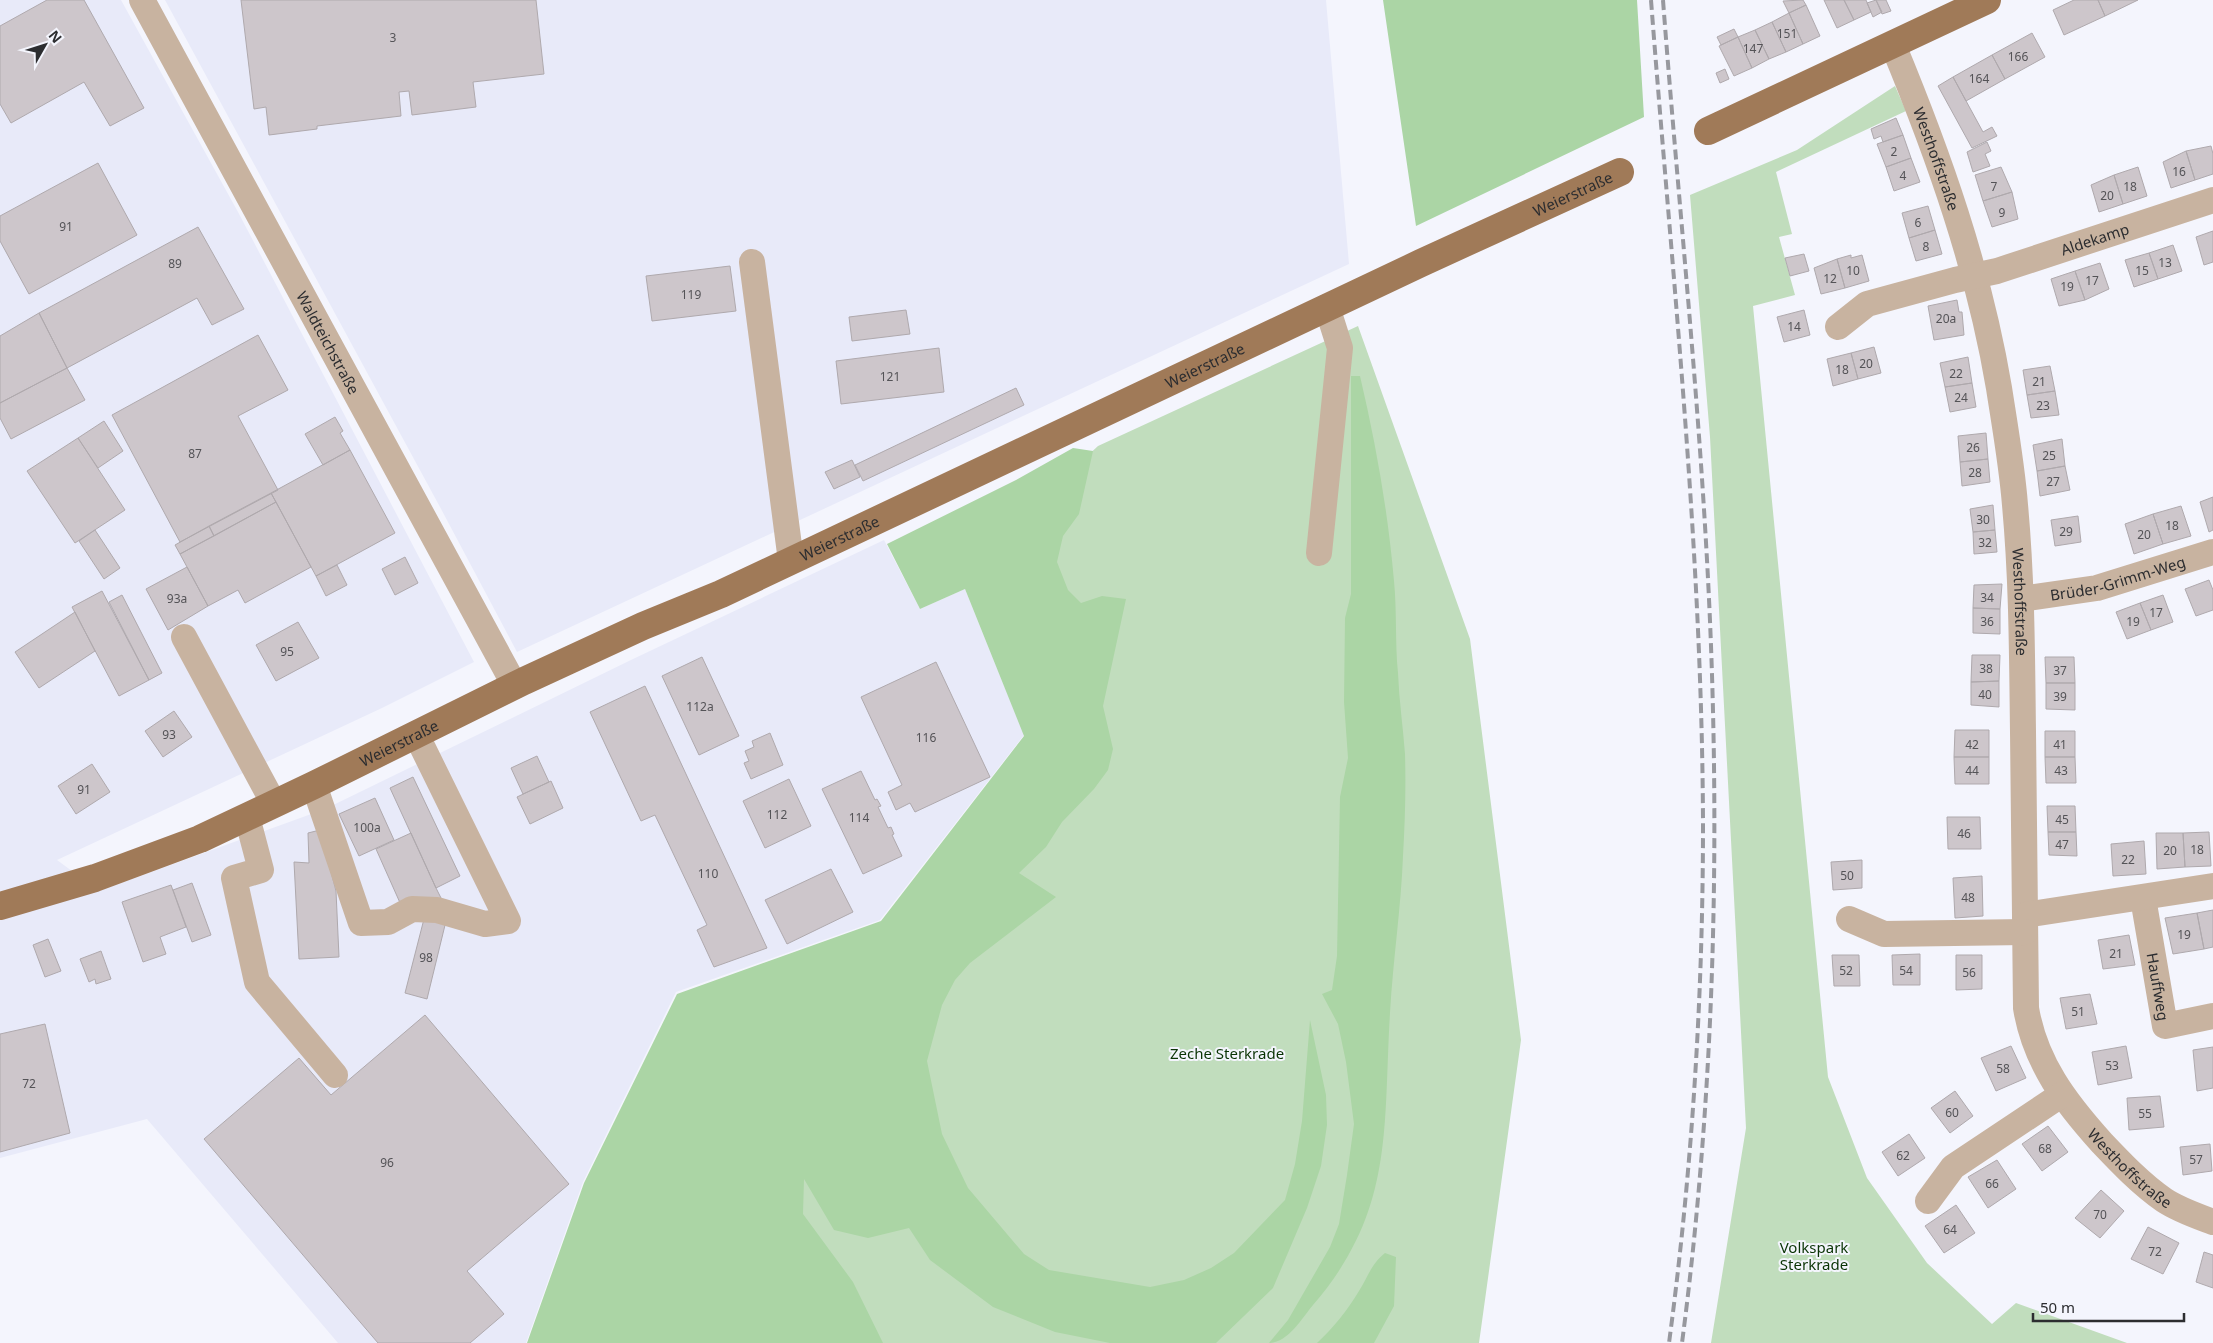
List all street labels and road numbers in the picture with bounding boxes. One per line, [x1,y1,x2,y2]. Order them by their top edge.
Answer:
street label: Westhoffstraße [1909,104,1964,213]
street label: Weierstraße [1530,167,1616,221]
street label: Aldekamp [2058,218,2131,259]
street label: Waldteichstraße [292,288,364,398]
street label: Weierstraße [1162,338,1248,393]
street label: Weierstraße [797,511,882,565]
street label: Westhoffstraße [2008,547,2032,656]
street label: Brüder-Grimm-Weg [2049,551,2188,605]
street label: Weierstraße [356,715,442,771]
street label: Hauffweg [2143,951,2174,1022]
street label: Westhoffstraße [2083,1124,2176,1212]

